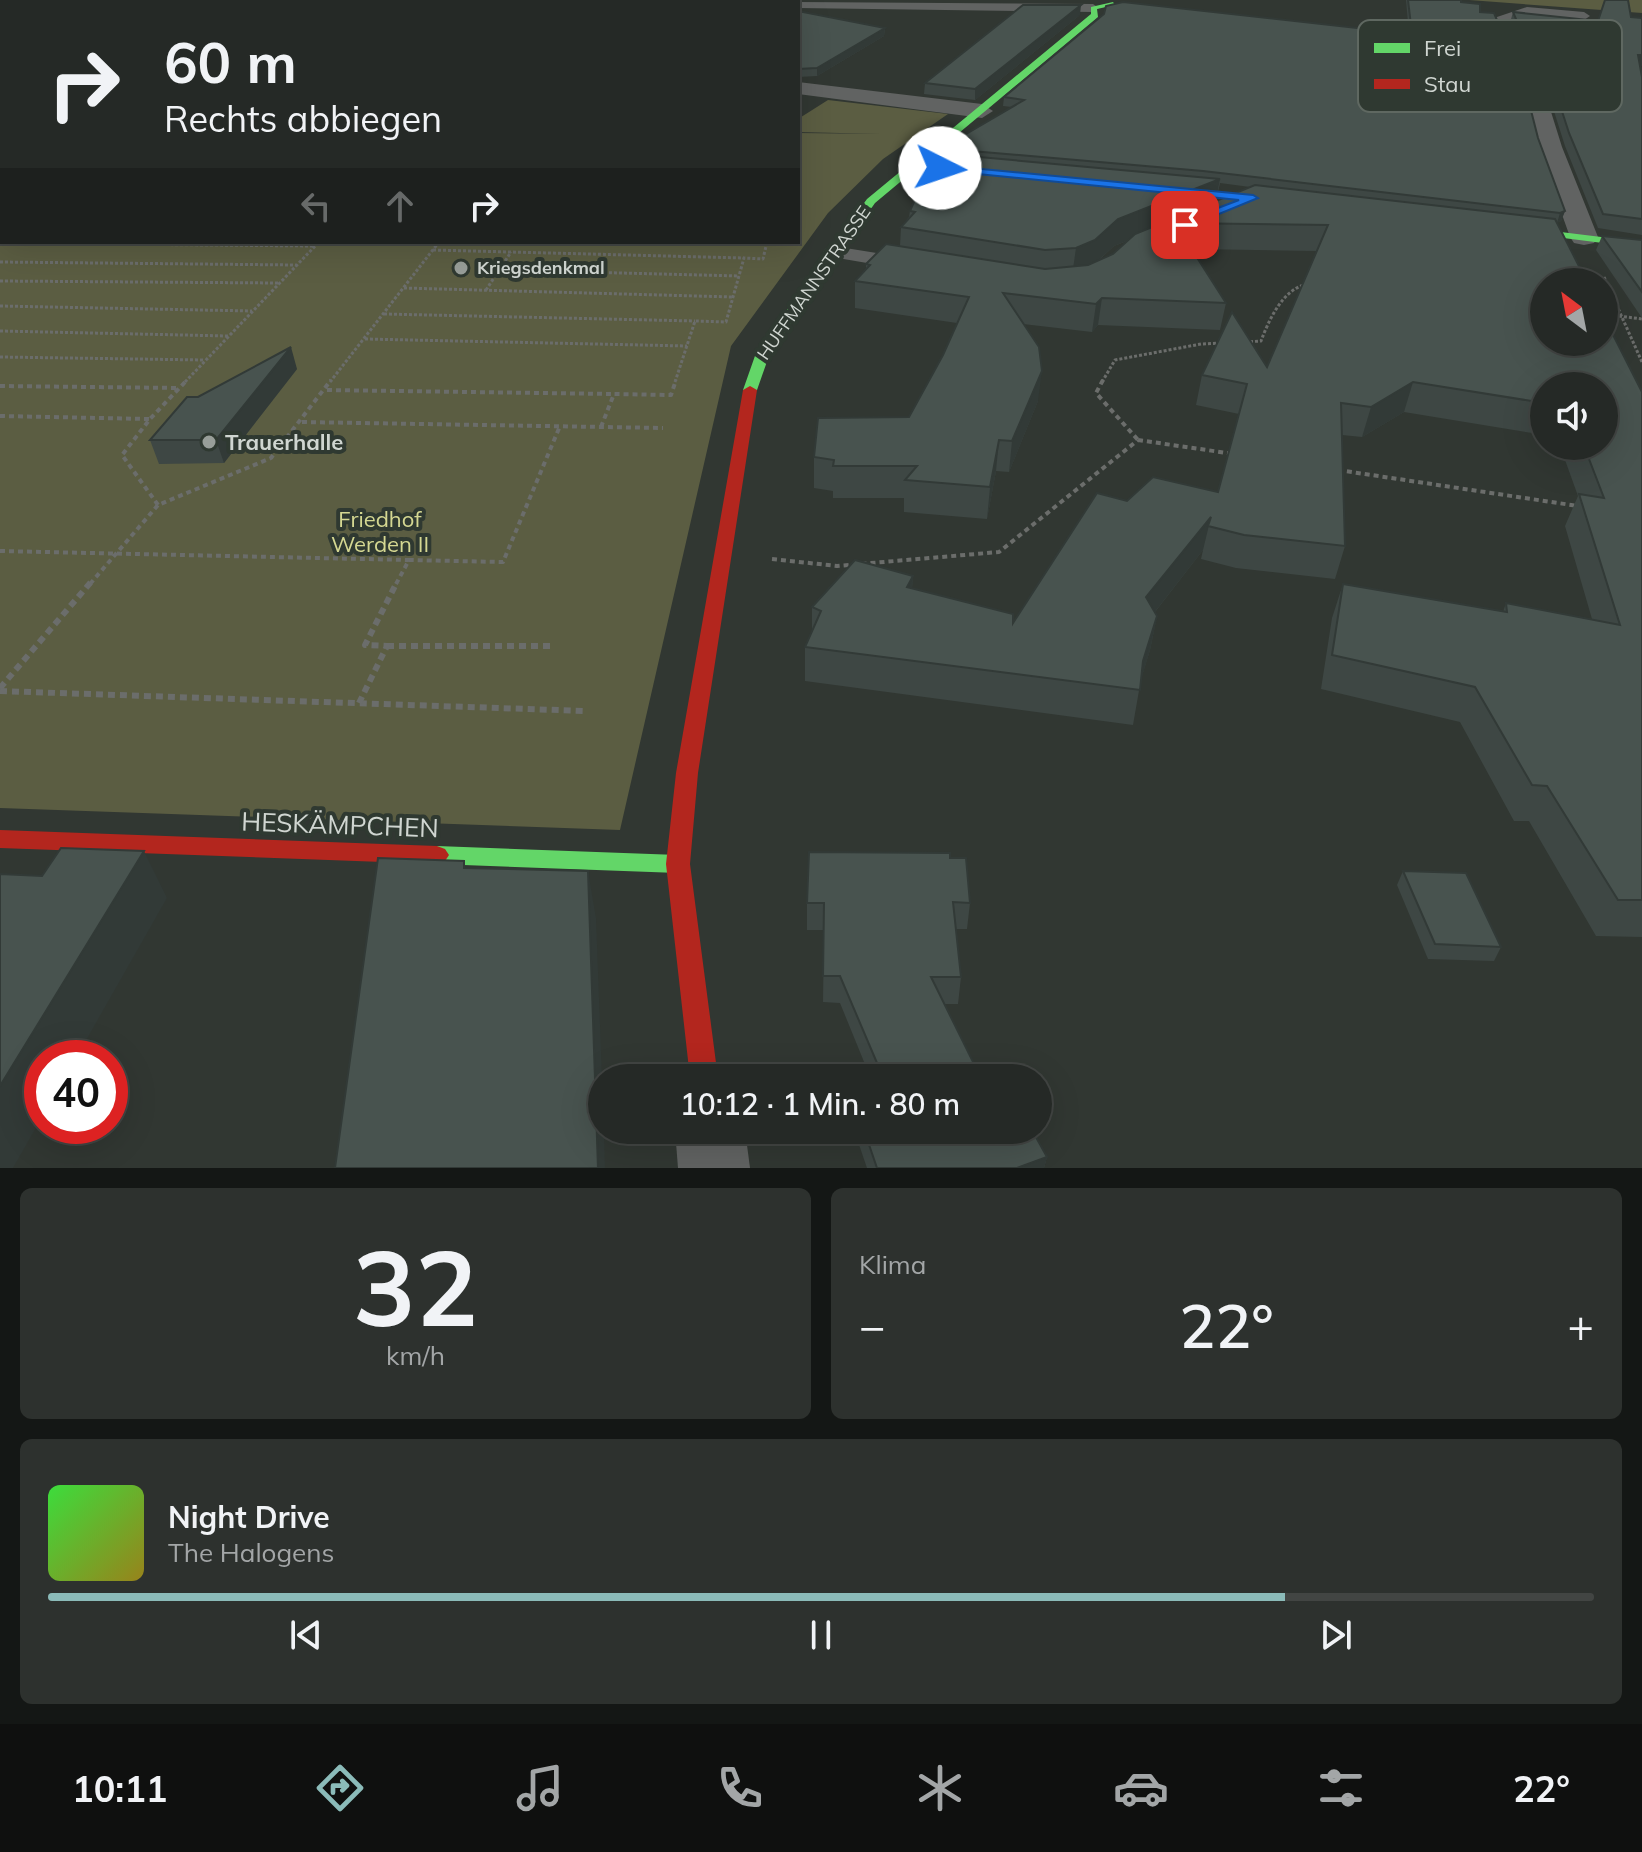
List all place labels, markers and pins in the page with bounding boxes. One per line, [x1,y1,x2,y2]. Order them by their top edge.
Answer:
pin [1151,191,1219,259]
place label: Kriegsdenkmal [477,256,605,279]
marker: Kriegsdenkmal [452,259,470,277]
place label: Trauerhalle [225,428,343,456]
marker: Trauerhalle [200,433,218,451]

